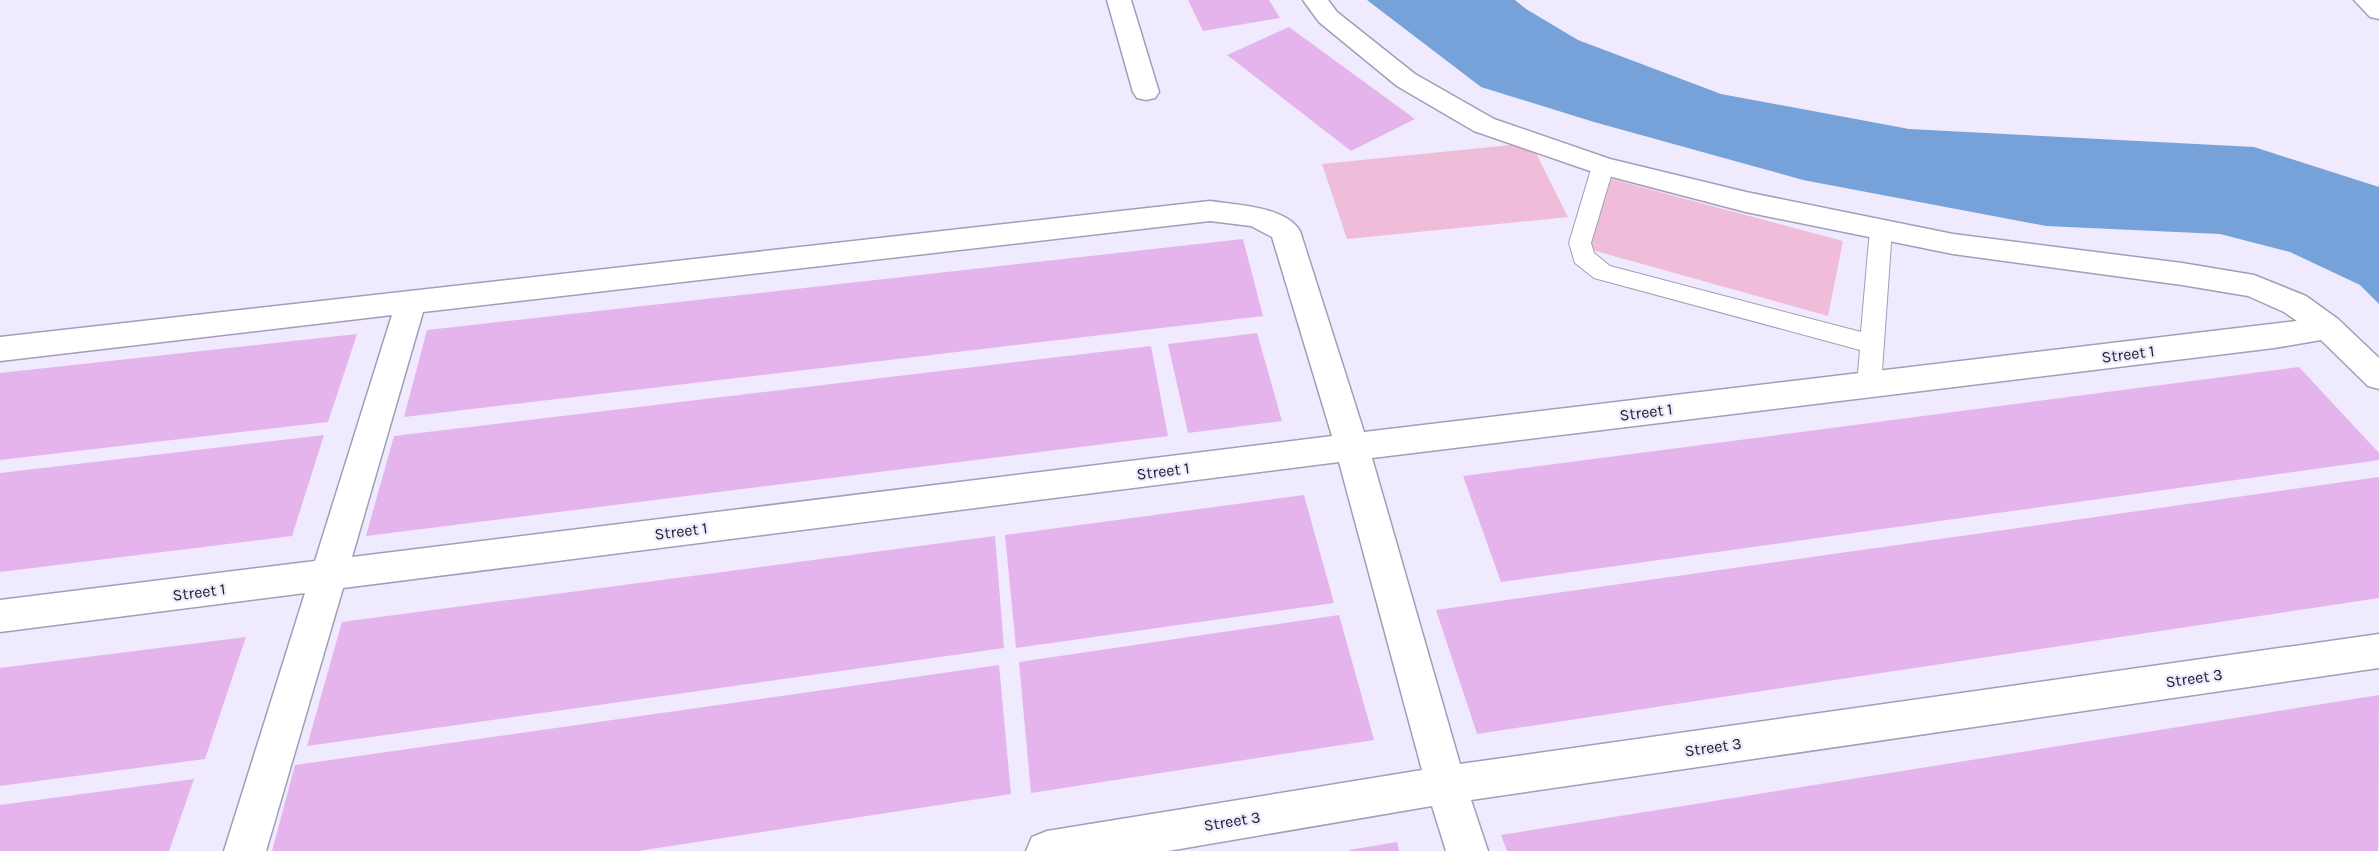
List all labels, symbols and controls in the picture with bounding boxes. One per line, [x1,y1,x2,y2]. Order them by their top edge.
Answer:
street label: Street 1 [2101,341,2155,367]
street label: Street 1 [1619,399,1673,425]
street label: Street 1 [1136,458,1190,484]
street label: Street 1 [654,518,708,544]
street label: Street 1 [172,579,226,605]
street label: Street 3 [2164,665,2224,691]
street label: Street 3 [1683,734,1743,760]
street label: Street 3 [1202,807,1262,835]

